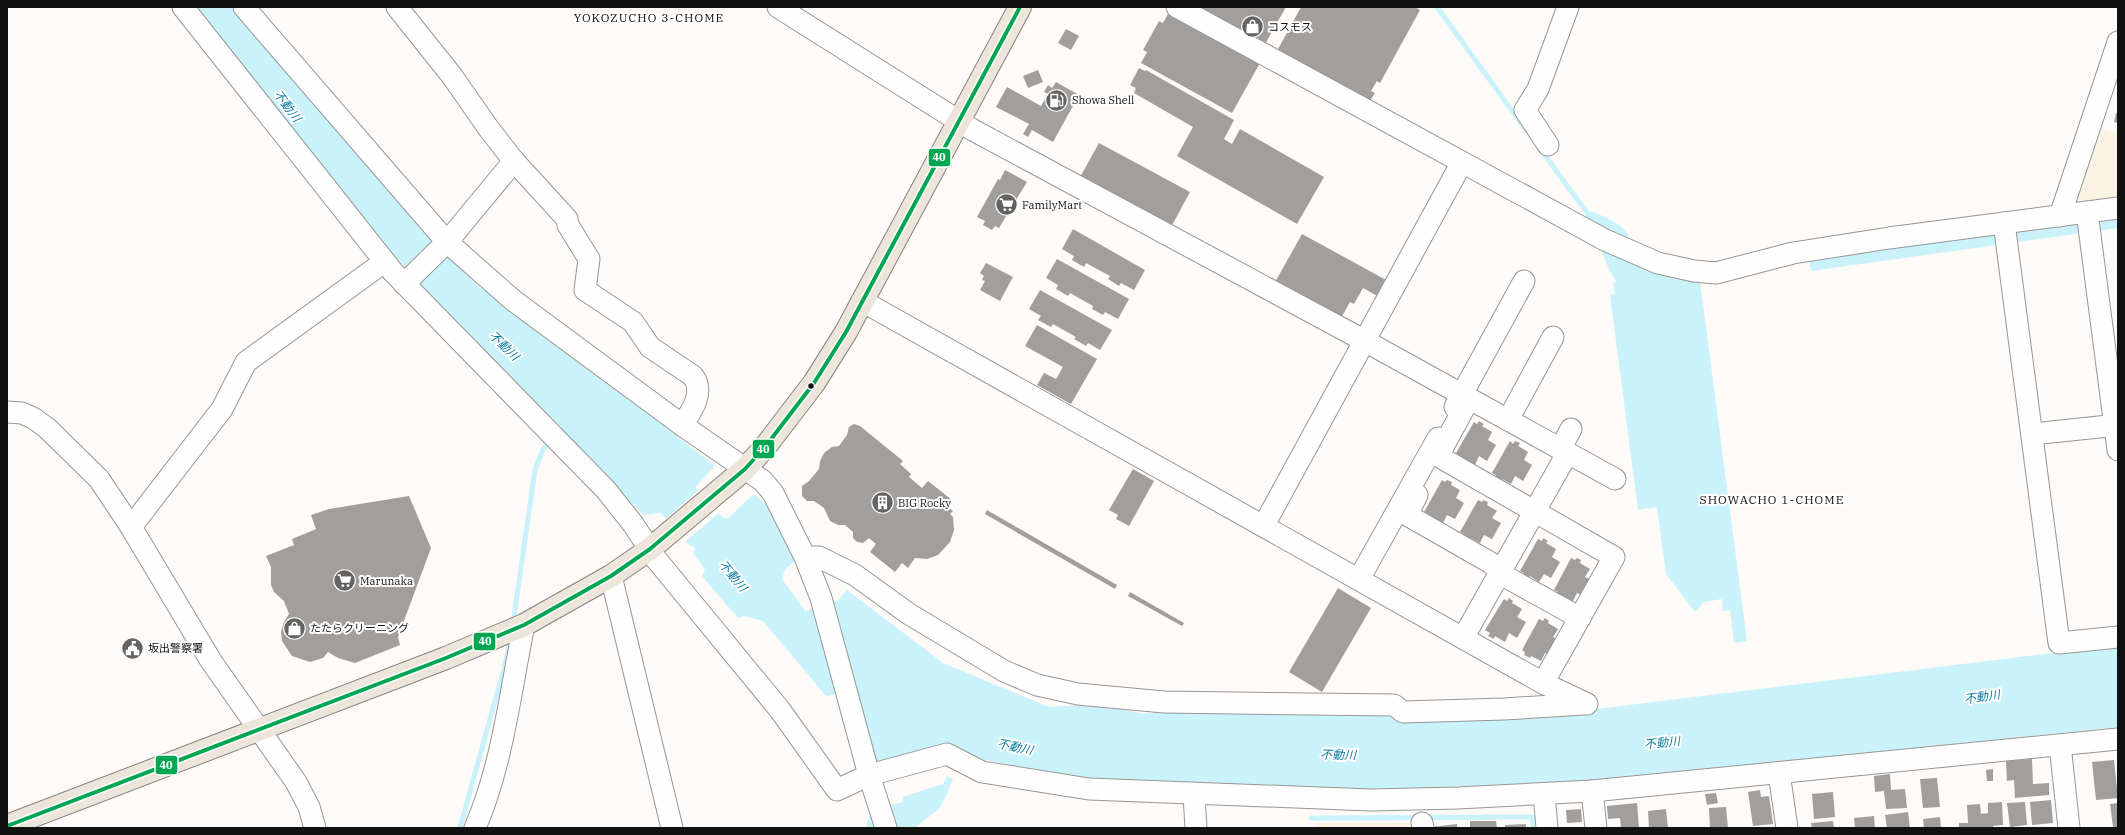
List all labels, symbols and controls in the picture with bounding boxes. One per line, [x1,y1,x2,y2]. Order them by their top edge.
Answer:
district label: YOKOZUCHO 3-CHOME [574,10,724,25]
shop icon: コスモス [1239,14,1265,40]
place label: コスモス [1268,20,1312,34]
water label: 不動川 [271,87,305,126]
fuel station icon: Showa Shell [1043,87,1069,113]
place label: Showa Shell [1072,93,1134,107]
line badge: 40 [928,148,951,167]
text: 40 [932,150,946,164]
supermarket icon: FamilyMart [993,192,1019,218]
place label: FamilyMart [1022,198,1082,212]
water label: 不動川 [486,328,524,365]
unlabelled marker [806,381,816,391]
line badge: 40 [752,439,775,459]
text: 40 [756,442,770,456]
building icon: BIG Rocky [870,490,896,516]
district label: SHOWACHO 1-CHOME [1700,492,1844,507]
place label: BIG Rocky [898,496,951,510]
water label: 不動川 [716,557,752,596]
supermarket icon: Marunaka [331,568,357,594]
place label: Marunaka [360,574,413,588]
shop icon: たたらクリーニング [282,615,308,641]
place label: たたらクリーニング [310,621,409,635]
line badge: 40 [473,632,496,651]
text: 40 [478,634,492,648]
public building icon: 坂出警察署 [119,635,145,661]
place label: 坂出警察署 [148,641,203,655]
water label: 不動川 [1963,686,2003,706]
water label: 不動川 [1643,733,1683,752]
water label: 不動川 [996,735,1036,758]
water label: 不動川 [1320,747,1358,762]
line badge: 40 [155,755,178,775]
text: 40 [159,758,173,772]

